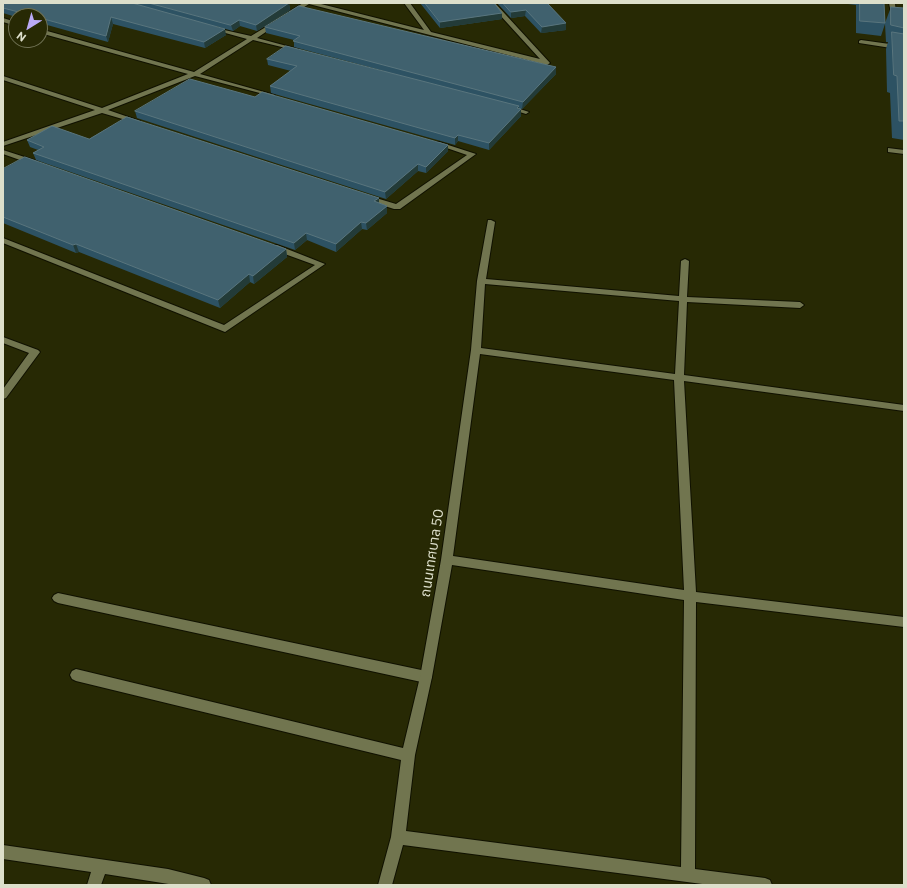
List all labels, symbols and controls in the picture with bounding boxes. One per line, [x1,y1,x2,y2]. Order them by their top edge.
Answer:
north arrow [8,8,48,48]
text: N [14,30,28,45]
street label: ถนนเทศบาล 50 [417,508,447,598]

